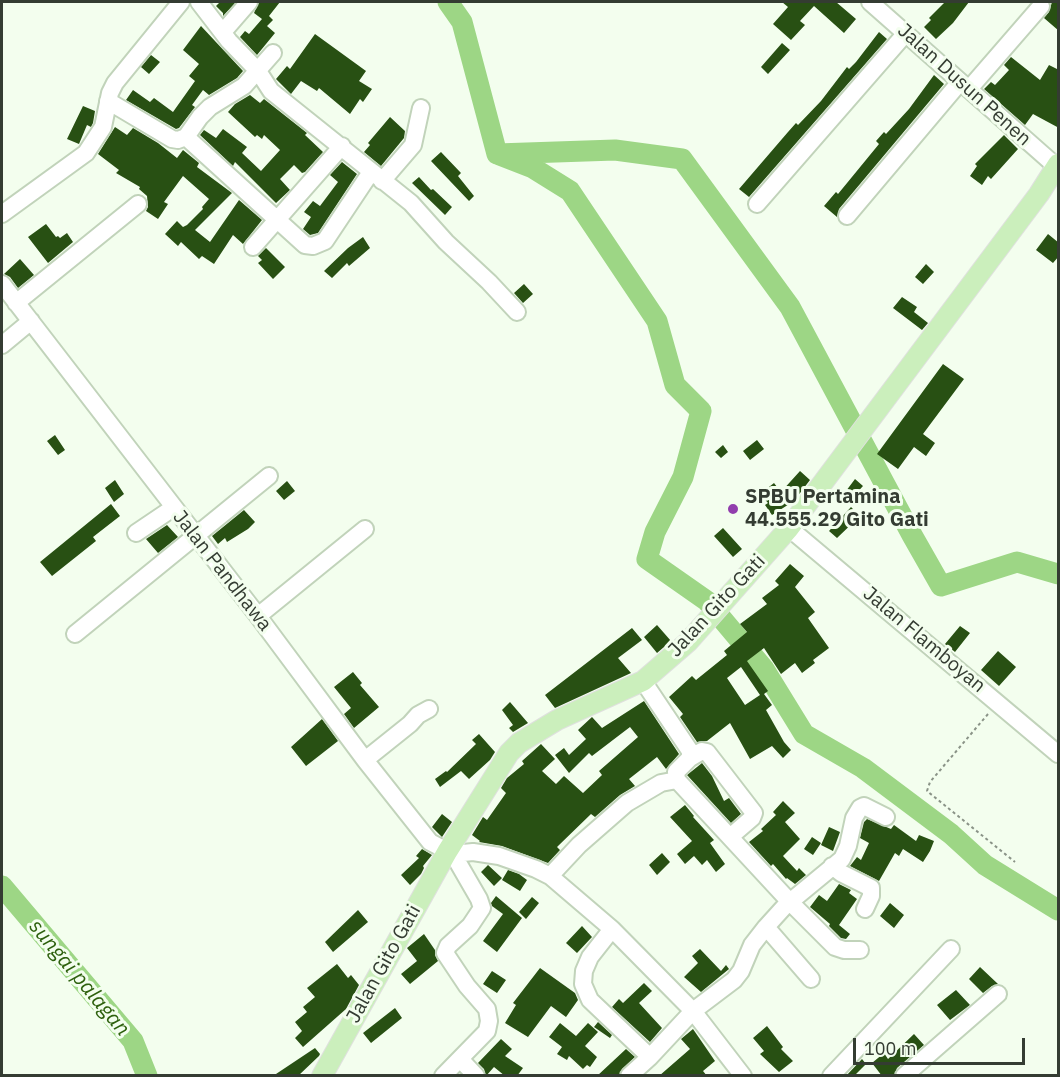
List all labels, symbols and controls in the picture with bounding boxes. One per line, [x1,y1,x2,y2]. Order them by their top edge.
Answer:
street label: Jalan Dusun Penen [892,19,1036,151]
place label: SPBU Pertamina 44.555.29 Gito Gati [745,485,929,532]
marker: SPBU Pertamina 44.555.29 Gito Gati [726,502,740,516]
street label: Jalan Pandhawa [167,506,277,636]
street label: Jalan Gito Gati [663,550,771,662]
street label: Jalan Flamboyan [858,582,990,698]
street label: Jalan Gito Gati [342,901,426,1027]
water label: sungai palagan [23,915,135,1041]
scale bar [856,1026,1028,1064]
text: 100 m [864,1037,916,1060]

